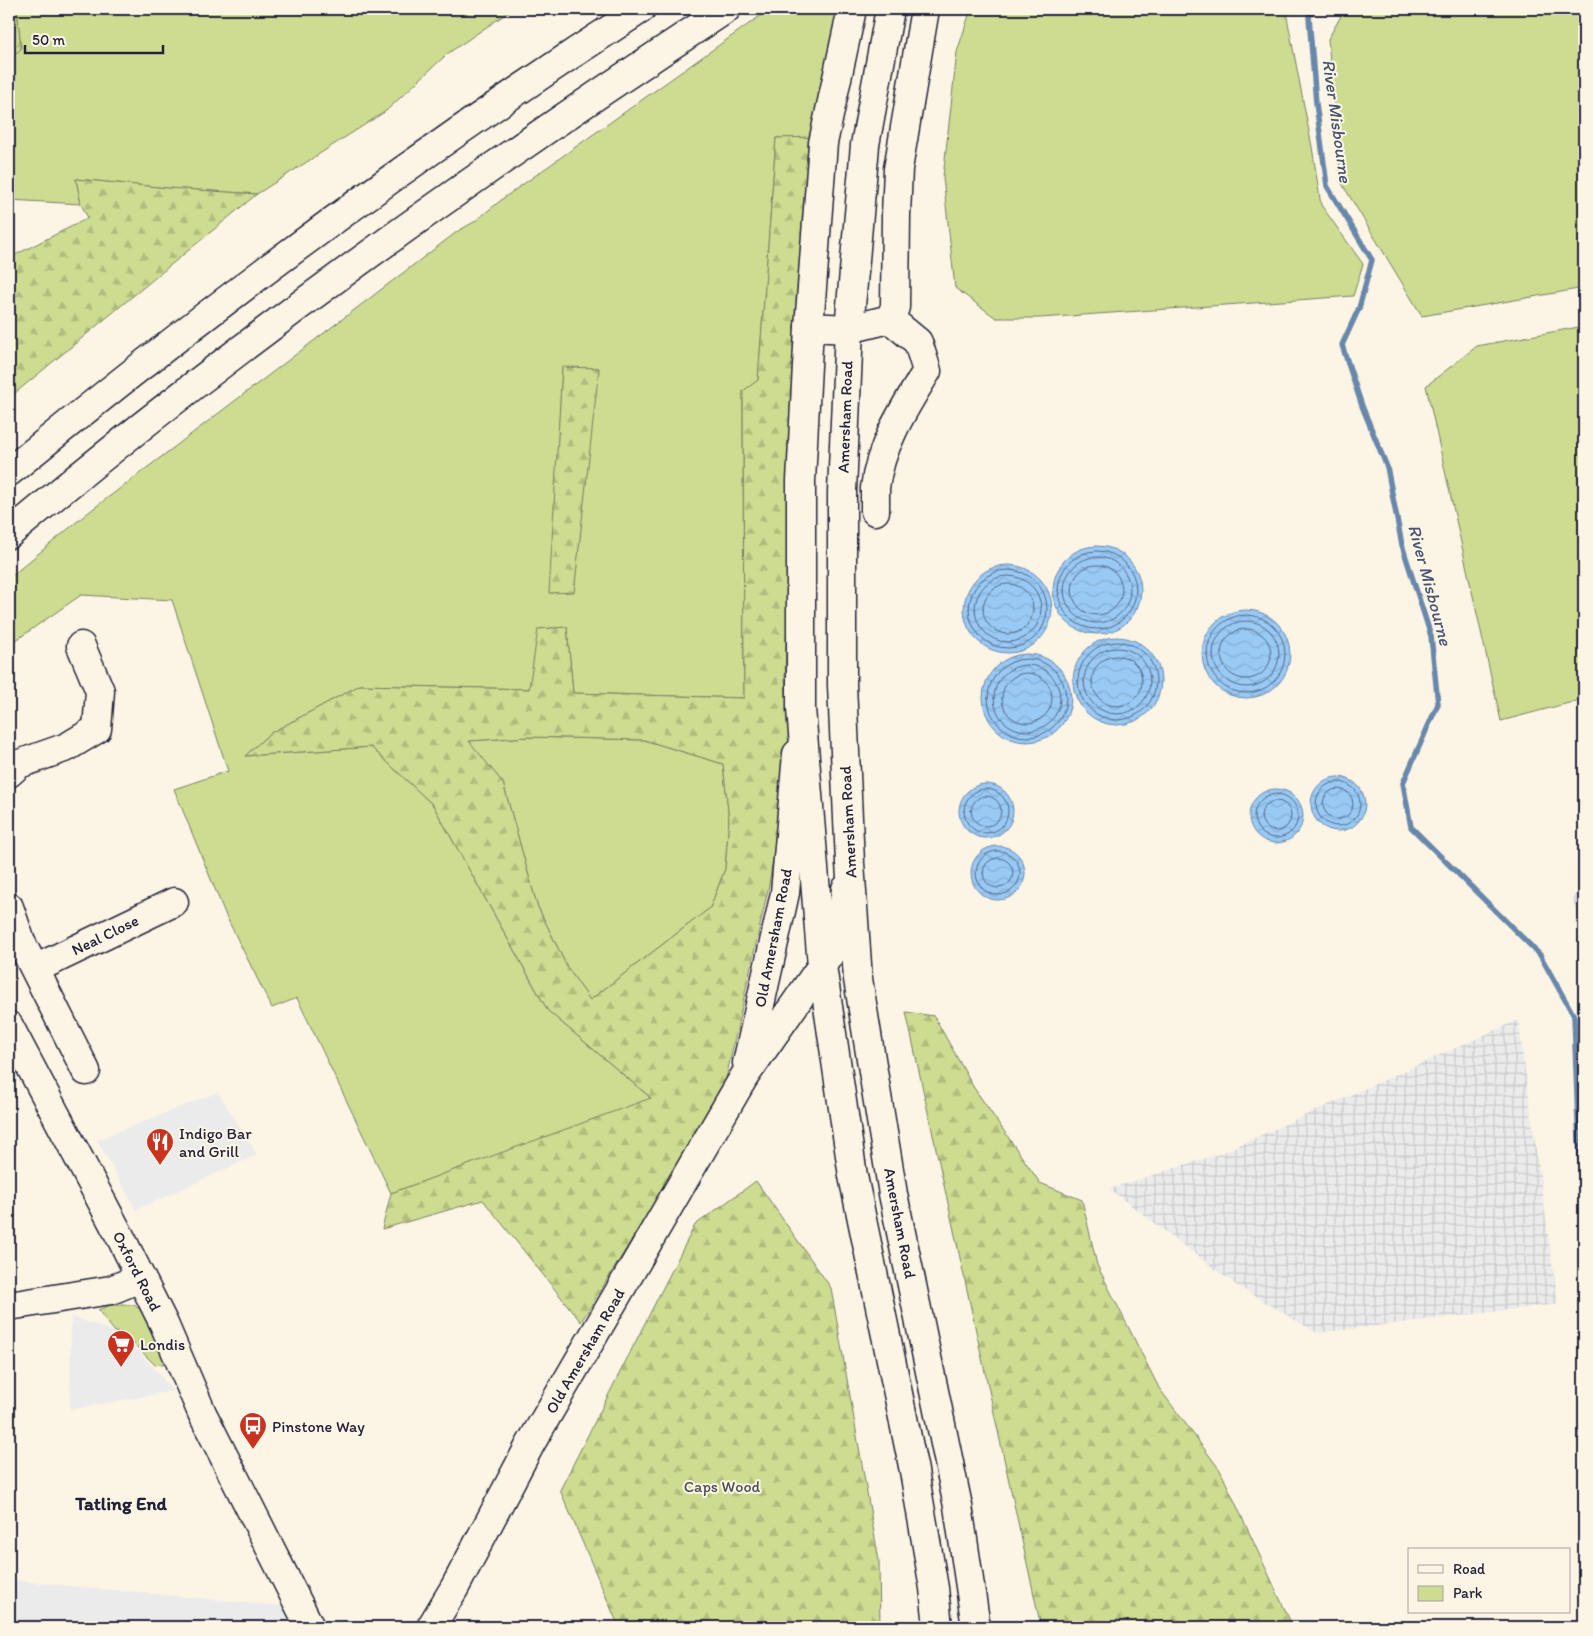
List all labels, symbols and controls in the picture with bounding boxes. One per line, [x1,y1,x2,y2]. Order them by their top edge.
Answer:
scale bar [25,22,162,54]
text: 50 m [32,31,65,49]
water label: River Misbourne [1317,58,1357,185]
street label: Amersham Road [834,360,856,473]
water label: River Misbourne [1403,522,1457,649]
street label: Amersham Road [836,765,860,879]
street label: Old Amersham Road [750,866,796,1009]
street label: Neal Close [68,911,142,959]
place label: Indigo Bar and Grill [179,1124,252,1161]
restaurant icon: Indigo Bar and Grill [145,1127,175,1166]
street label: Amersham Road [880,1166,920,1280]
street label: Oxford Road [109,1228,165,1314]
street label: Old Amersham Road [541,1285,629,1417]
supermarket icon: Londis [106,1329,136,1368]
place label: Londis [140,1335,185,1354]
bus stop icon: Pinstone Way [238,1411,268,1450]
place label: Pinstone Way [272,1417,365,1436]
park label: Caps Wood [684,1477,761,1496]
district label: Tatling End [74,1492,168,1515]
legend [1408,1548,1570,1614]
text: Road [1453,1560,1486,1578]
text: Park [1453,1584,1483,1602]

